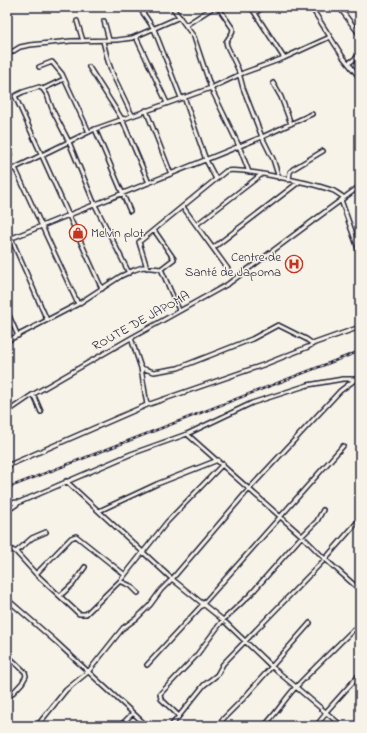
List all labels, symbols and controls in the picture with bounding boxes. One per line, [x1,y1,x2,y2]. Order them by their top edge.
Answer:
shop icon: Melvin plot [68,223,88,243]
place label: Melvin plot [91,224,145,243]
place label: Centre de Santé de Japoma [185,248,281,282]
hospital icon: Centre de Santé de Japoma [284,254,304,274]
street label: ROUTE DE JAPOMA [89,286,193,356]

